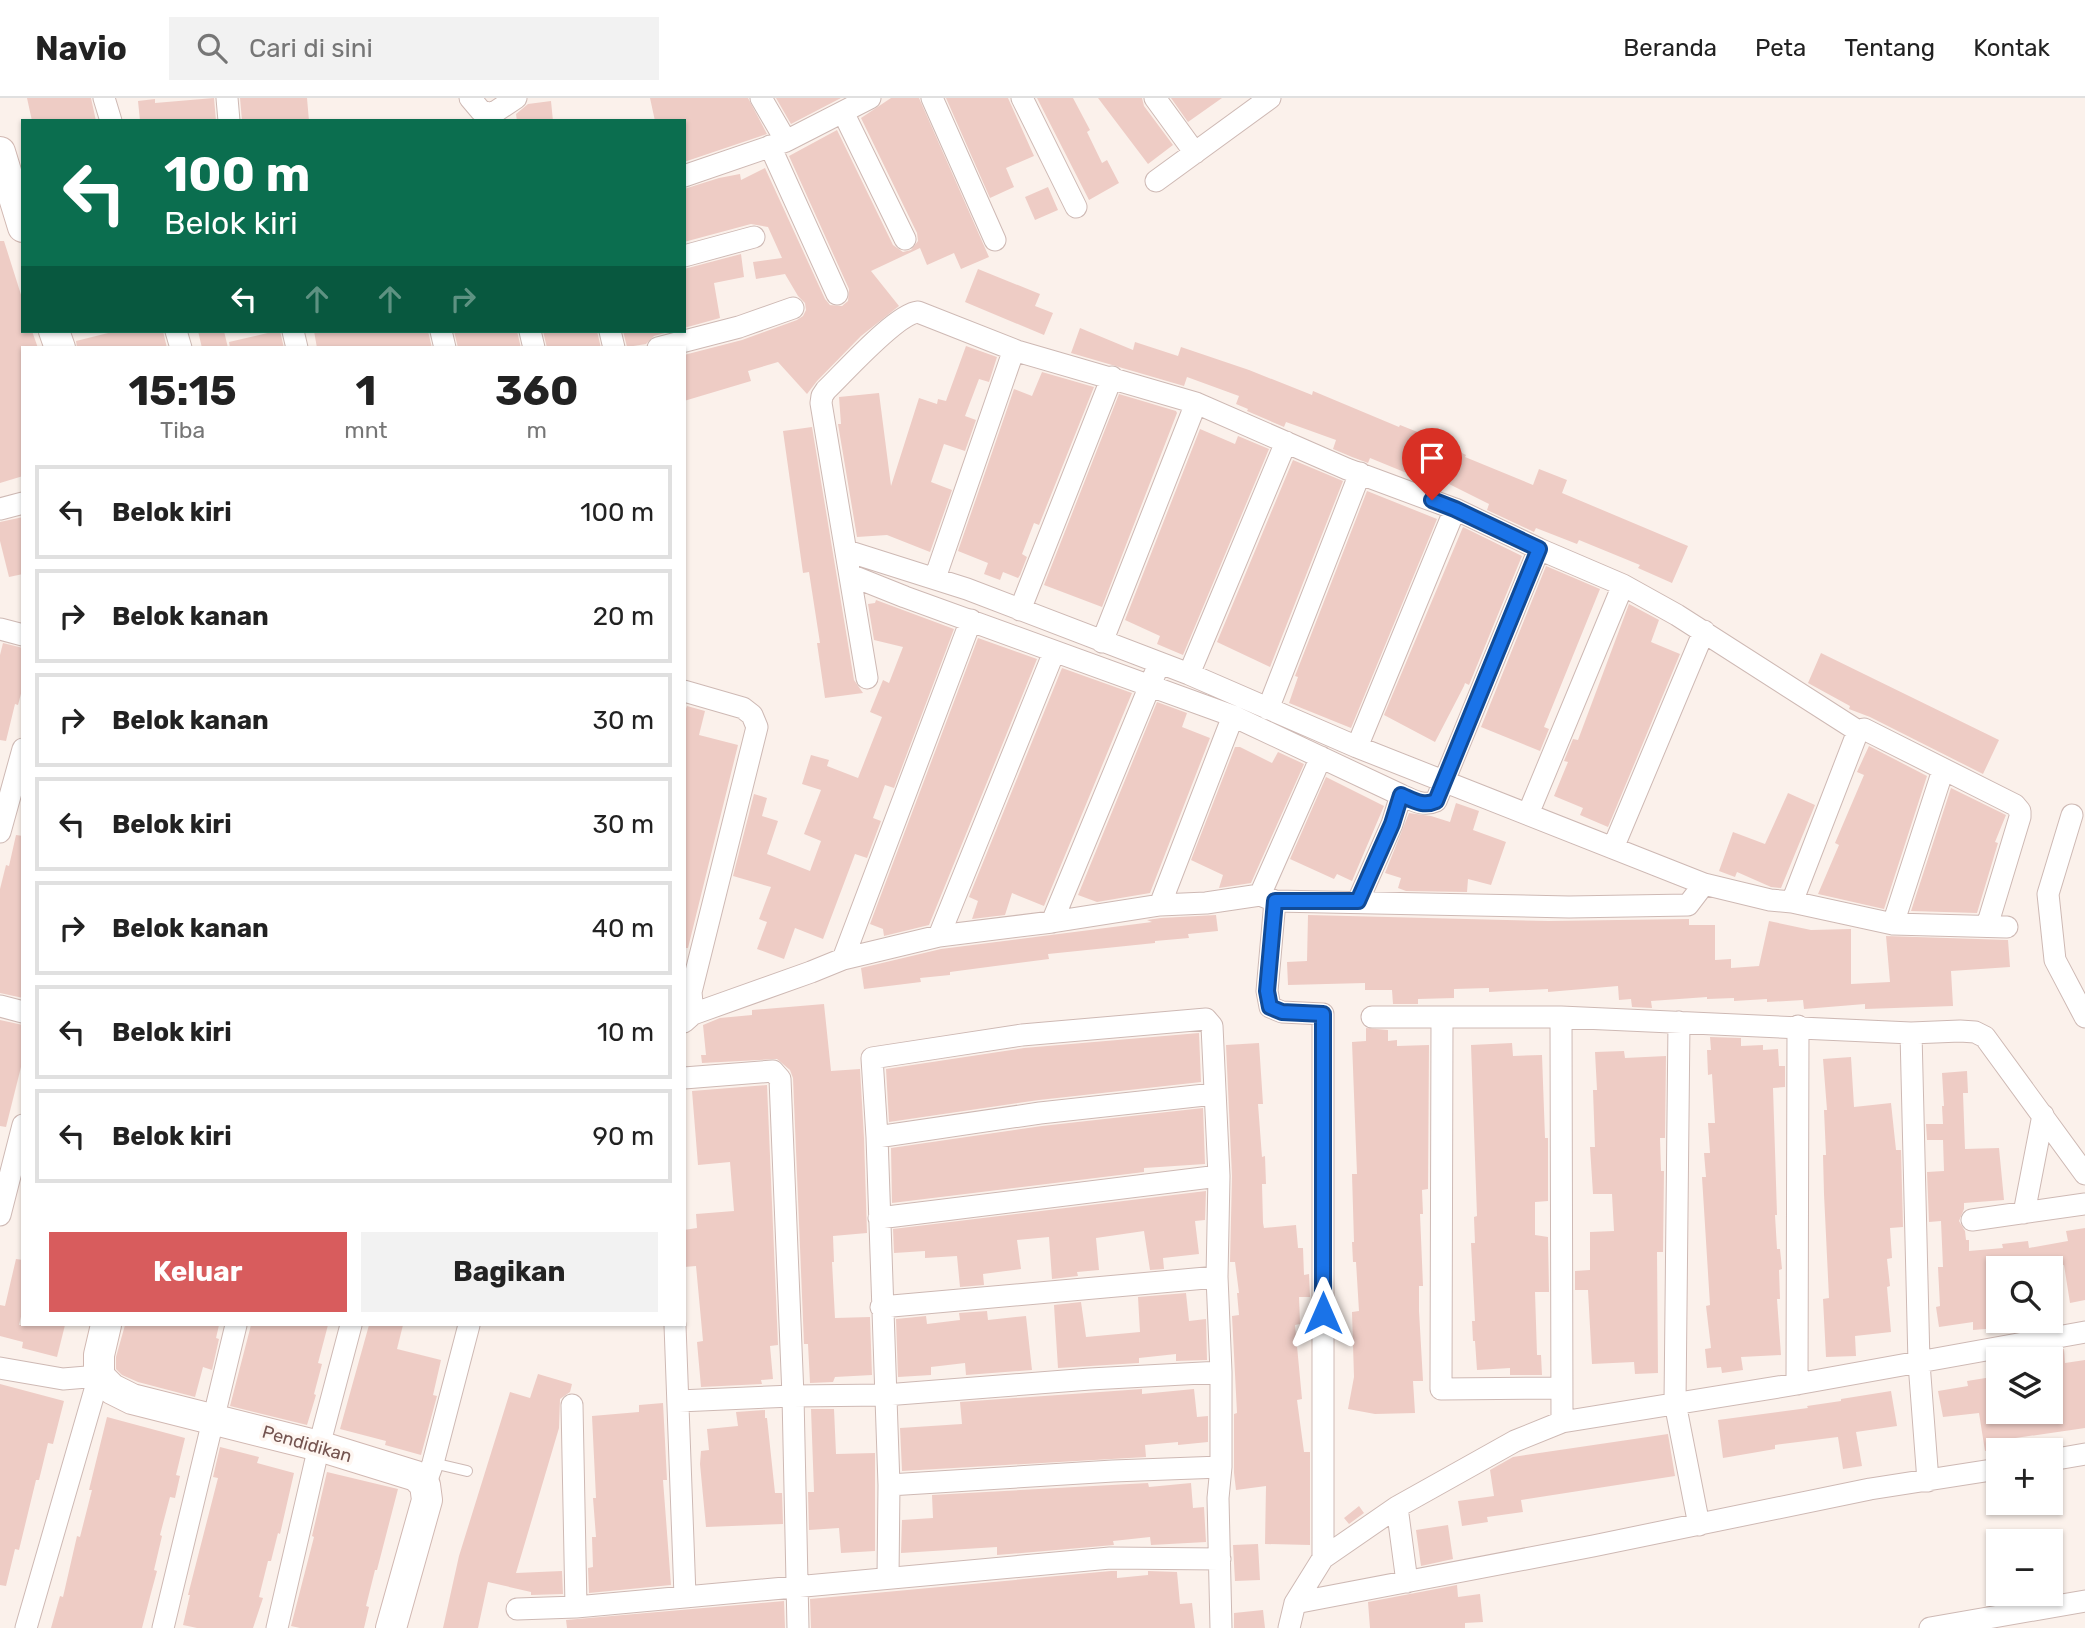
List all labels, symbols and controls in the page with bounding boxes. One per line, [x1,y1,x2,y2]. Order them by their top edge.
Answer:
search box [169,17,659,80]
text: Navio [35,29,127,68]
icon: search [193,29,231,67]
text: Cari di sini [249,33,373,64]
text: Beranda [1623,34,1717,62]
text: Peta [1755,34,1806,62]
text: Tentang [1844,34,1935,62]
text: Kontak [1973,34,2050,62]
text: 100 m [164,145,310,203]
icon: left [49,147,140,238]
text: Belok kiri [164,204,298,242]
icon: left [225,280,263,318]
icon: ahead [298,280,336,318]
icon: ahead [371,280,409,318]
icon: right [444,280,482,318]
text: 15:15 [128,366,237,416]
text: 1 [355,366,376,416]
text: 360 [495,366,579,416]
text: Tiba [160,416,205,444]
text: mnt [344,416,387,444]
text: m [526,416,547,444]
pin [1402,428,1462,500]
icon: arrive [1413,439,1451,477]
icon: left [53,493,91,531]
text: Belok kiri [112,497,232,528]
text: 100 m [580,497,654,528]
icon: right [53,597,91,635]
text: Belok kanan [112,601,269,632]
text: 20 m [593,601,654,632]
icon: right [53,701,91,739]
text: Belok kanan [112,705,269,736]
text: 30 m [592,705,654,736]
icon: left [53,805,91,843]
text: Belok kiri [112,809,232,840]
text: 30 m [592,809,654,840]
icon: right [53,909,91,947]
text: Belok kanan [112,913,269,944]
text: 40 m [592,913,654,944]
icon: left [53,1013,91,1051]
text: Belok kiri [112,1017,232,1048]
text: 10 m [597,1017,654,1048]
icon: left [53,1117,91,1155]
text: Belok kiri [112,1121,232,1152]
text: 90 m [593,1121,654,1152]
button: Keluar [49,1232,347,1312]
button: Bagikan [361,1232,658,1312]
map controls [1986,1256,2063,1606]
button: search [1986,1256,2063,1333]
position arrow [1286,1276,1360,1350]
button: layers [1986,1347,2063,1424]
street label: Pendidikan [260,1421,354,1467]
button: + [1986,1438,2063,1515]
button: − [1986,1529,2063,1606]

